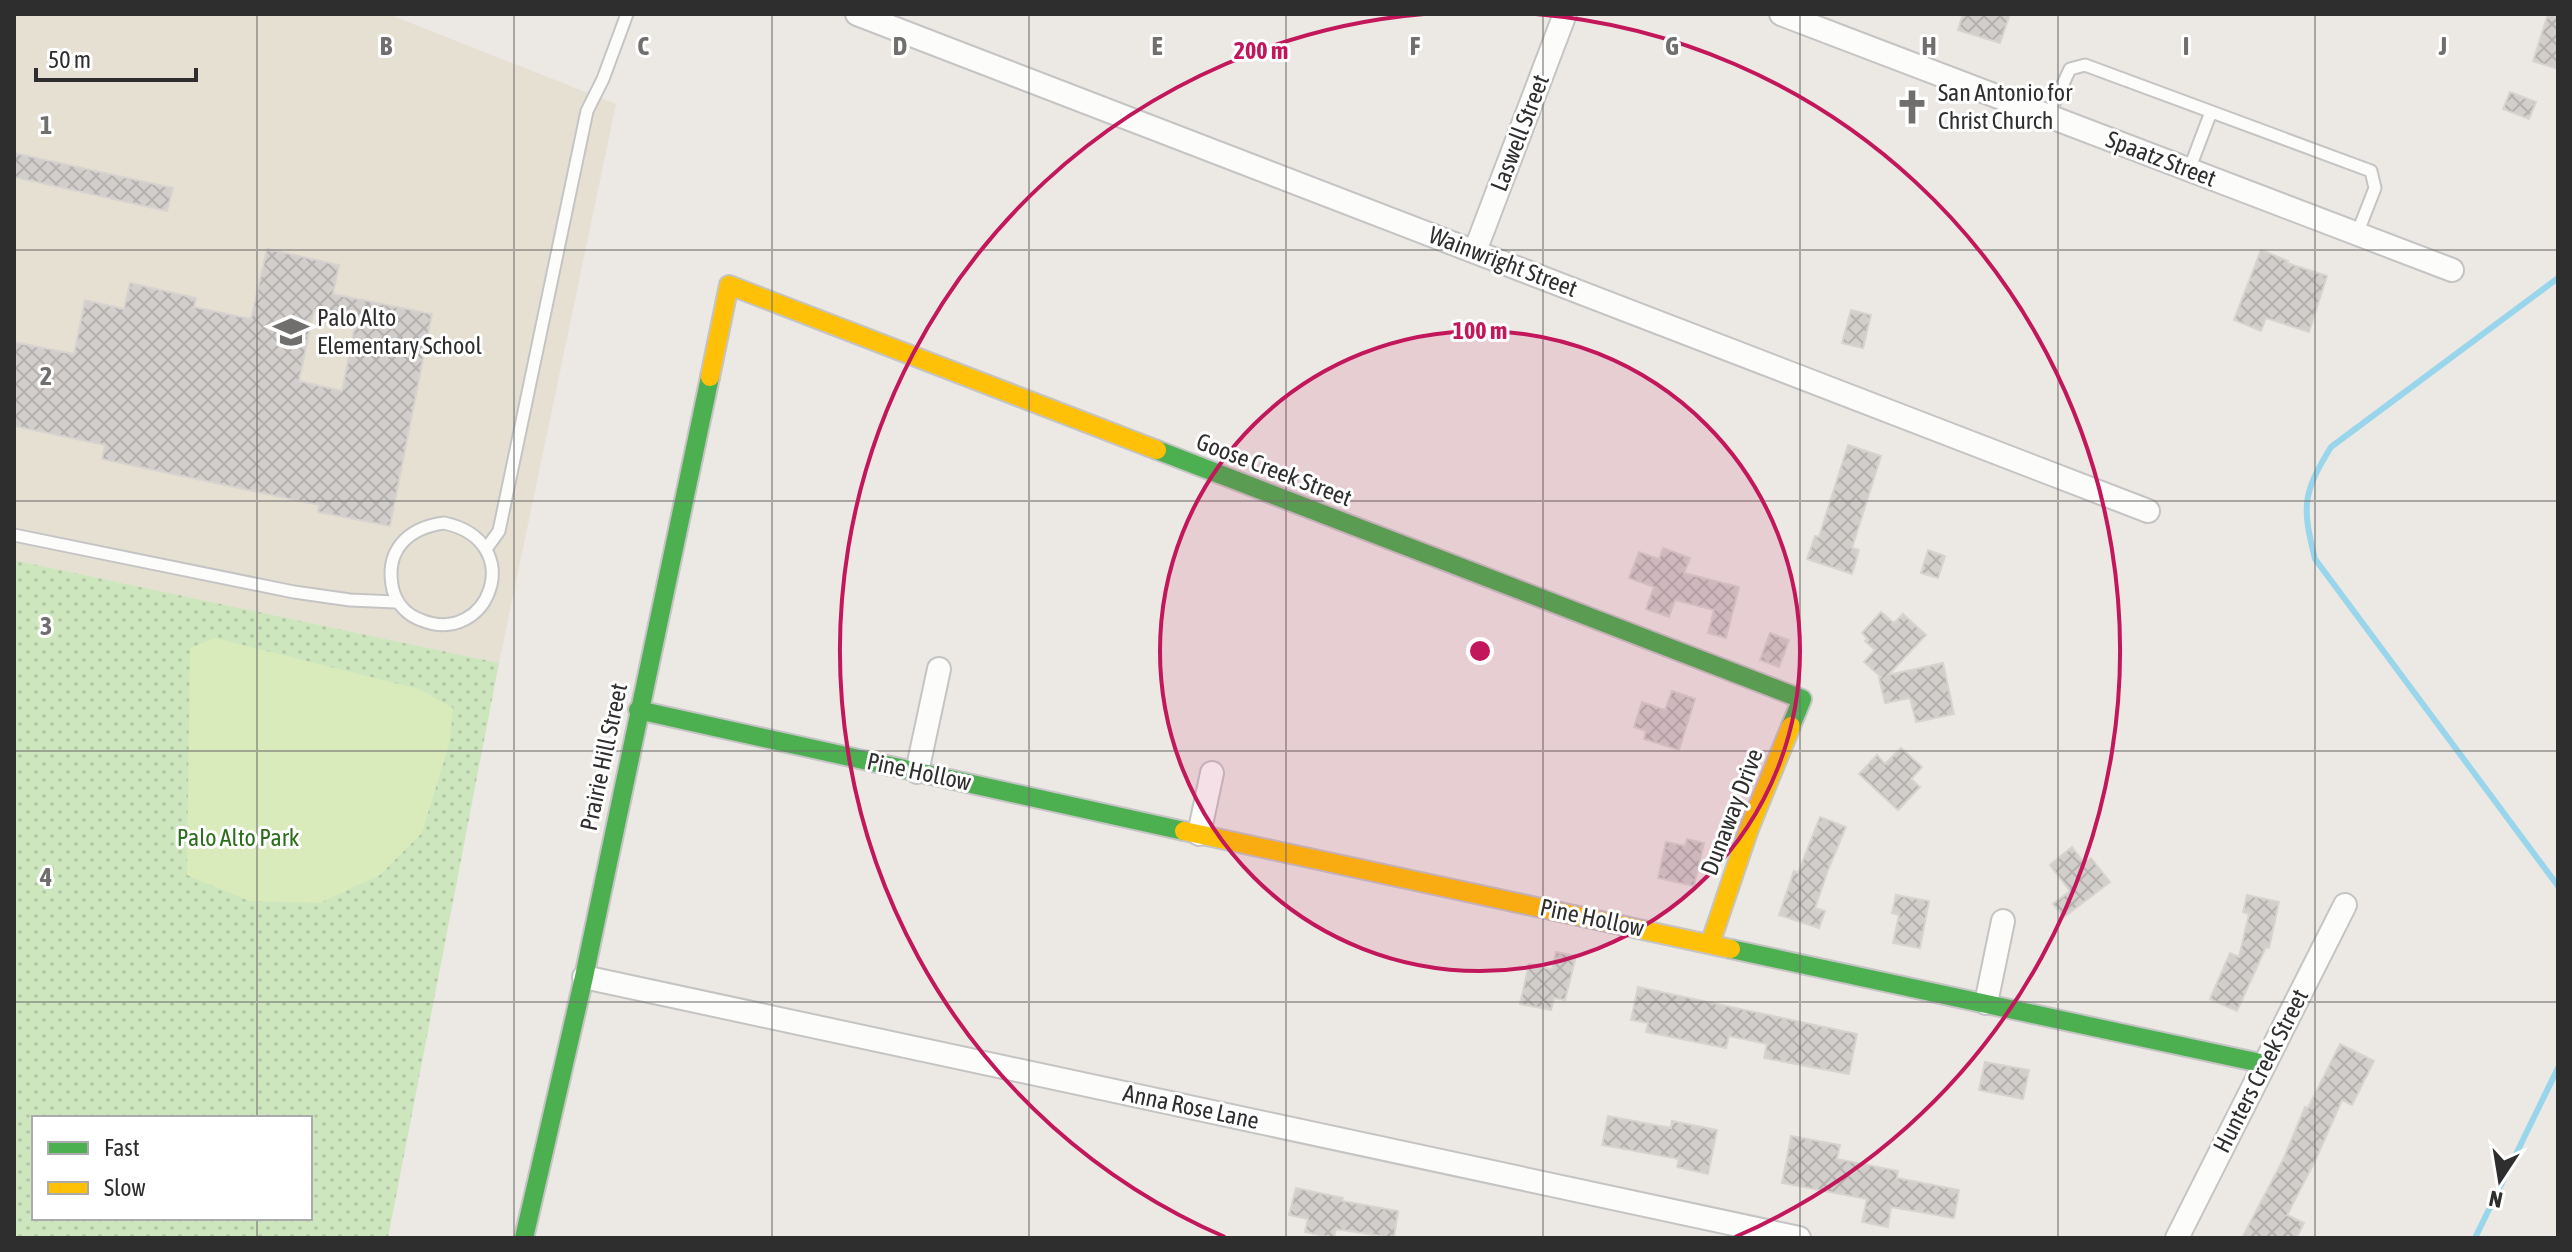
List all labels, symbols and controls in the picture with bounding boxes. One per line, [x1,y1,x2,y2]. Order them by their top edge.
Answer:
text: B [380,31,393,61]
text: C [637,31,649,61]
text: D [893,31,907,61]
text: E [1151,31,1163,61]
text: F [1410,31,1421,61]
text: G [1665,31,1679,61]
text: H [1921,31,1937,61]
text: I [2183,31,2189,61]
text: J [2438,31,2447,61]
scale bar [36,32,196,82]
text: 200 m [1234,37,1288,64]
text: 50 m [48,46,91,73]
street label: Laswell Street [1485,71,1554,195]
place label: San Antonio for Christ Church [1938,79,2073,134]
church icon: San Antonio for Christ Church [1893,88,1931,126]
text: 1 [40,110,52,140]
street label: Spaatz Street [2103,125,2220,192]
street label: Wainwright Street [1425,221,1581,302]
place label: Palo Alto Elementary School [317,304,483,359]
school or university icon: Palo Alto Elementary School [272,313,310,351]
text: 100 m [1453,317,1507,344]
text: 2 [40,361,52,391]
street label: Goose Creek Street [1193,428,1356,512]
text: 3 [40,611,52,641]
centre of rings [1466,637,1494,665]
street label: Prairie Hill Street [575,681,632,833]
street label: Dunaway Drive [1695,745,1768,879]
street label: Pine Hollow [865,747,974,796]
park label: Palo Alto Park [177,824,300,851]
text: 4 [39,862,52,892]
street label: Pine Hollow [1538,893,1647,942]
street label: Hunters Creek Street [2208,985,2313,1157]
street label: Anna Rose Lane [1121,1079,1262,1134]
legend [32,1116,312,1220]
text: Fast [104,1134,140,1161]
north arrow [2460,1140,2540,1220]
text: Slow [104,1174,146,1201]
text: N [2487,1185,2505,1214]

